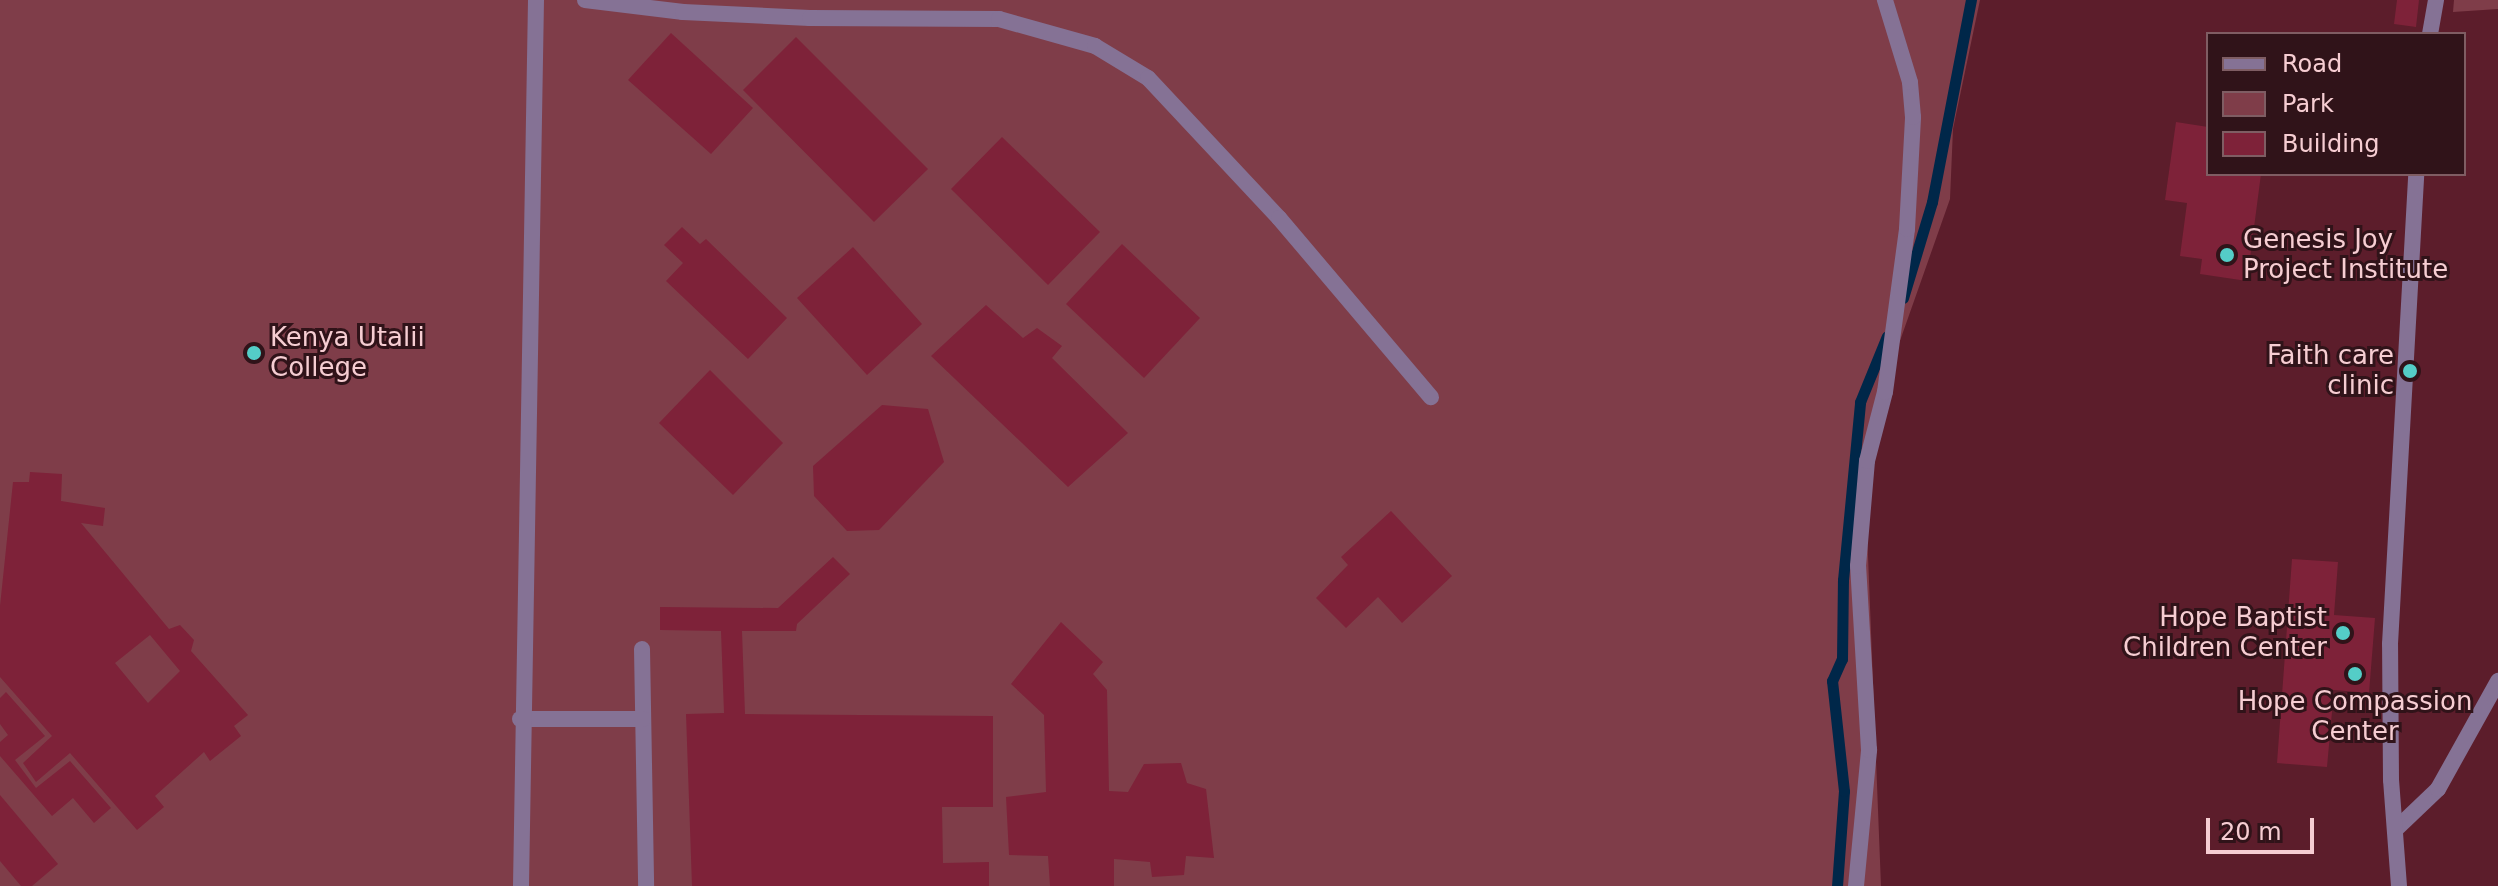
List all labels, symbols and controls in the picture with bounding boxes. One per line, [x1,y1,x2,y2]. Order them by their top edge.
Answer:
legend [2206,32,2466,176]
text: Road [2282,50,2342,78]
text: Park [2282,90,2334,118]
text: Building [2282,130,2379,158]
place label: Genesis Joy Project Institute [2243,224,2448,286]
marker: Genesis Joy Project Institute [2218,246,2236,264]
place label: Kenya Utalii College [270,322,425,384]
place label: Faith care clinic [2267,340,2394,402]
marker: Kenya Utalii College [245,344,263,362]
marker: Faith care clinic [2401,362,2419,380]
place label: Hope Baptist Children Center [2123,602,2327,664]
marker: Hope Baptist Children Center [2334,624,2352,642]
marker: Hope Compassion Center [2346,665,2364,683]
place label: Hope Compassion Center [2238,686,2472,748]
scale bar [2210,802,2318,852]
text: 20 m [2220,818,2282,846]

